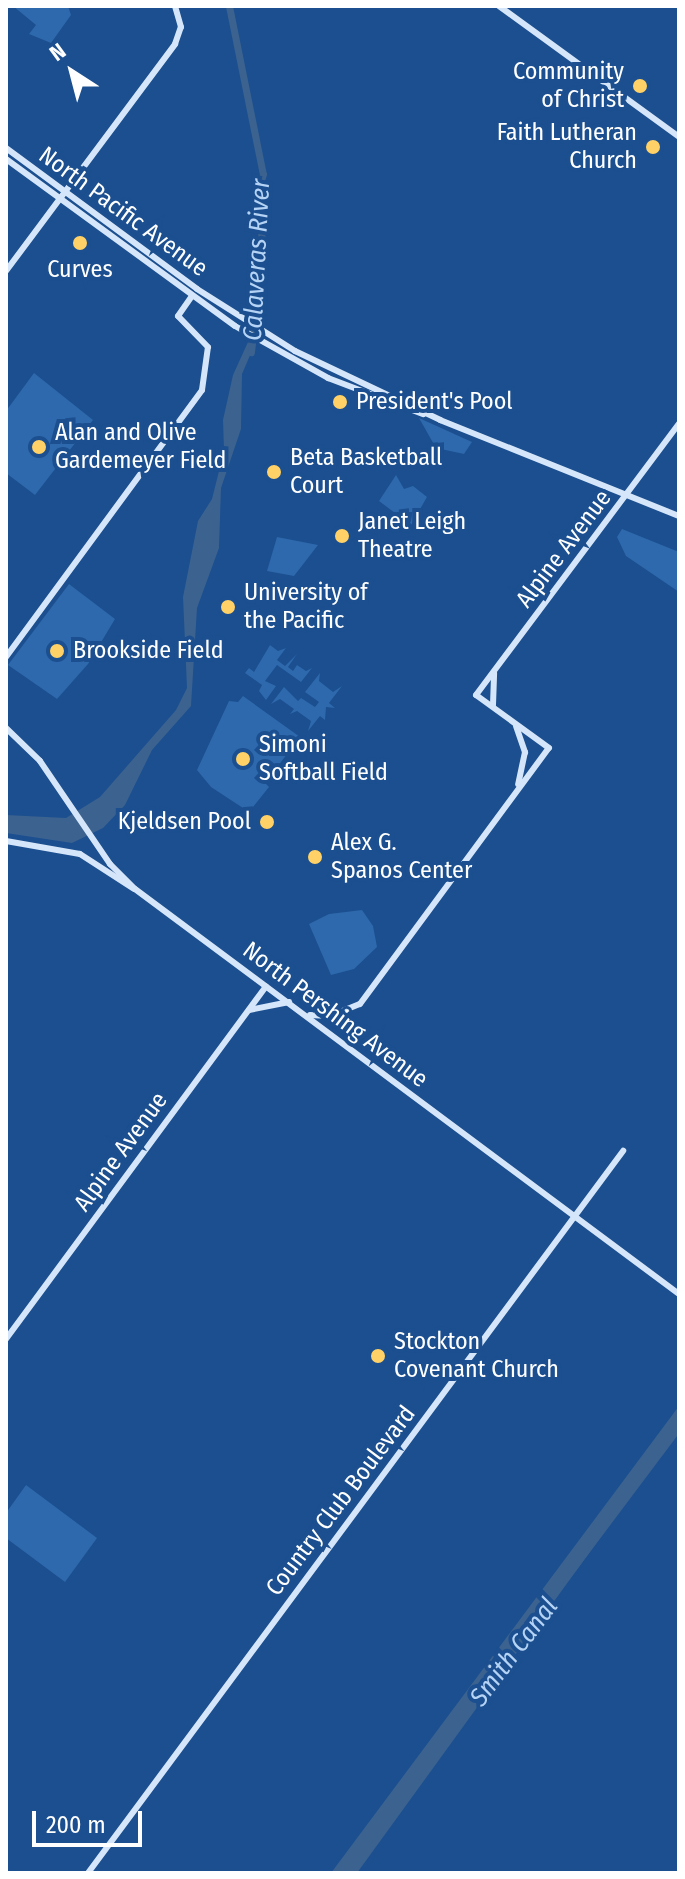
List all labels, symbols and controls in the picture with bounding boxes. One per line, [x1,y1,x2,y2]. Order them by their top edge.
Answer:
north arrow [32,32,112,112]
text: N [44,37,71,67]
place label: Community of Christ [513,58,624,114]
marker: Community of Christ [631,77,649,95]
place label: Faith Lutheran Church [497,119,637,175]
marker: Faith Lutheran Church [644,138,662,156]
street label: North Pacific Avenue [33,141,213,283]
water label: Calaveras River [237,178,277,342]
marker: Curves [71,234,89,252]
place label: Curves [47,256,113,284]
place label: President's Pool [356,388,513,416]
marker: President's Pool [331,393,349,411]
place label: Alan and Olive Gardemeyer Field [55,419,226,475]
marker: Alan and Olive Gardemeyer Field [30,438,48,456]
place label: Beta Basketball Court [290,444,442,500]
marker: Beta Basketball Court [265,463,283,481]
street label: Alpine Avenue [510,484,618,614]
place label: Janet Leigh Theatre [358,508,466,564]
marker: Janet Leigh Theatre [333,527,351,545]
place label: University of the Pacific [244,579,368,635]
marker: University of the Pacific [219,598,237,616]
place label: Brookside Field [73,637,224,665]
marker: Brookside Field [48,642,66,660]
place label: Simoni Softball Field [259,731,388,787]
marker: Simoni Softball Field [234,750,252,768]
place label: Kjeldsen Pool [118,808,251,836]
marker: Kjeldsen Pool [258,813,276,831]
place label: Alex G. Spanos Center [331,829,472,885]
marker: Alex G. Spanos Center [306,848,324,866]
street label: North Pershing Avenue [237,936,433,1094]
street label: Alpine Avenue [68,1087,174,1217]
place label: Stockton Covenant Church [394,1328,559,1384]
marker: Stockton Covenant Church [369,1347,387,1365]
street label: Country Club Boulevard [260,1400,422,1602]
water label: Smith Canal [463,1592,565,1712]
scale bar [36,1795,146,1845]
text: 200 m [46,1811,106,1839]

